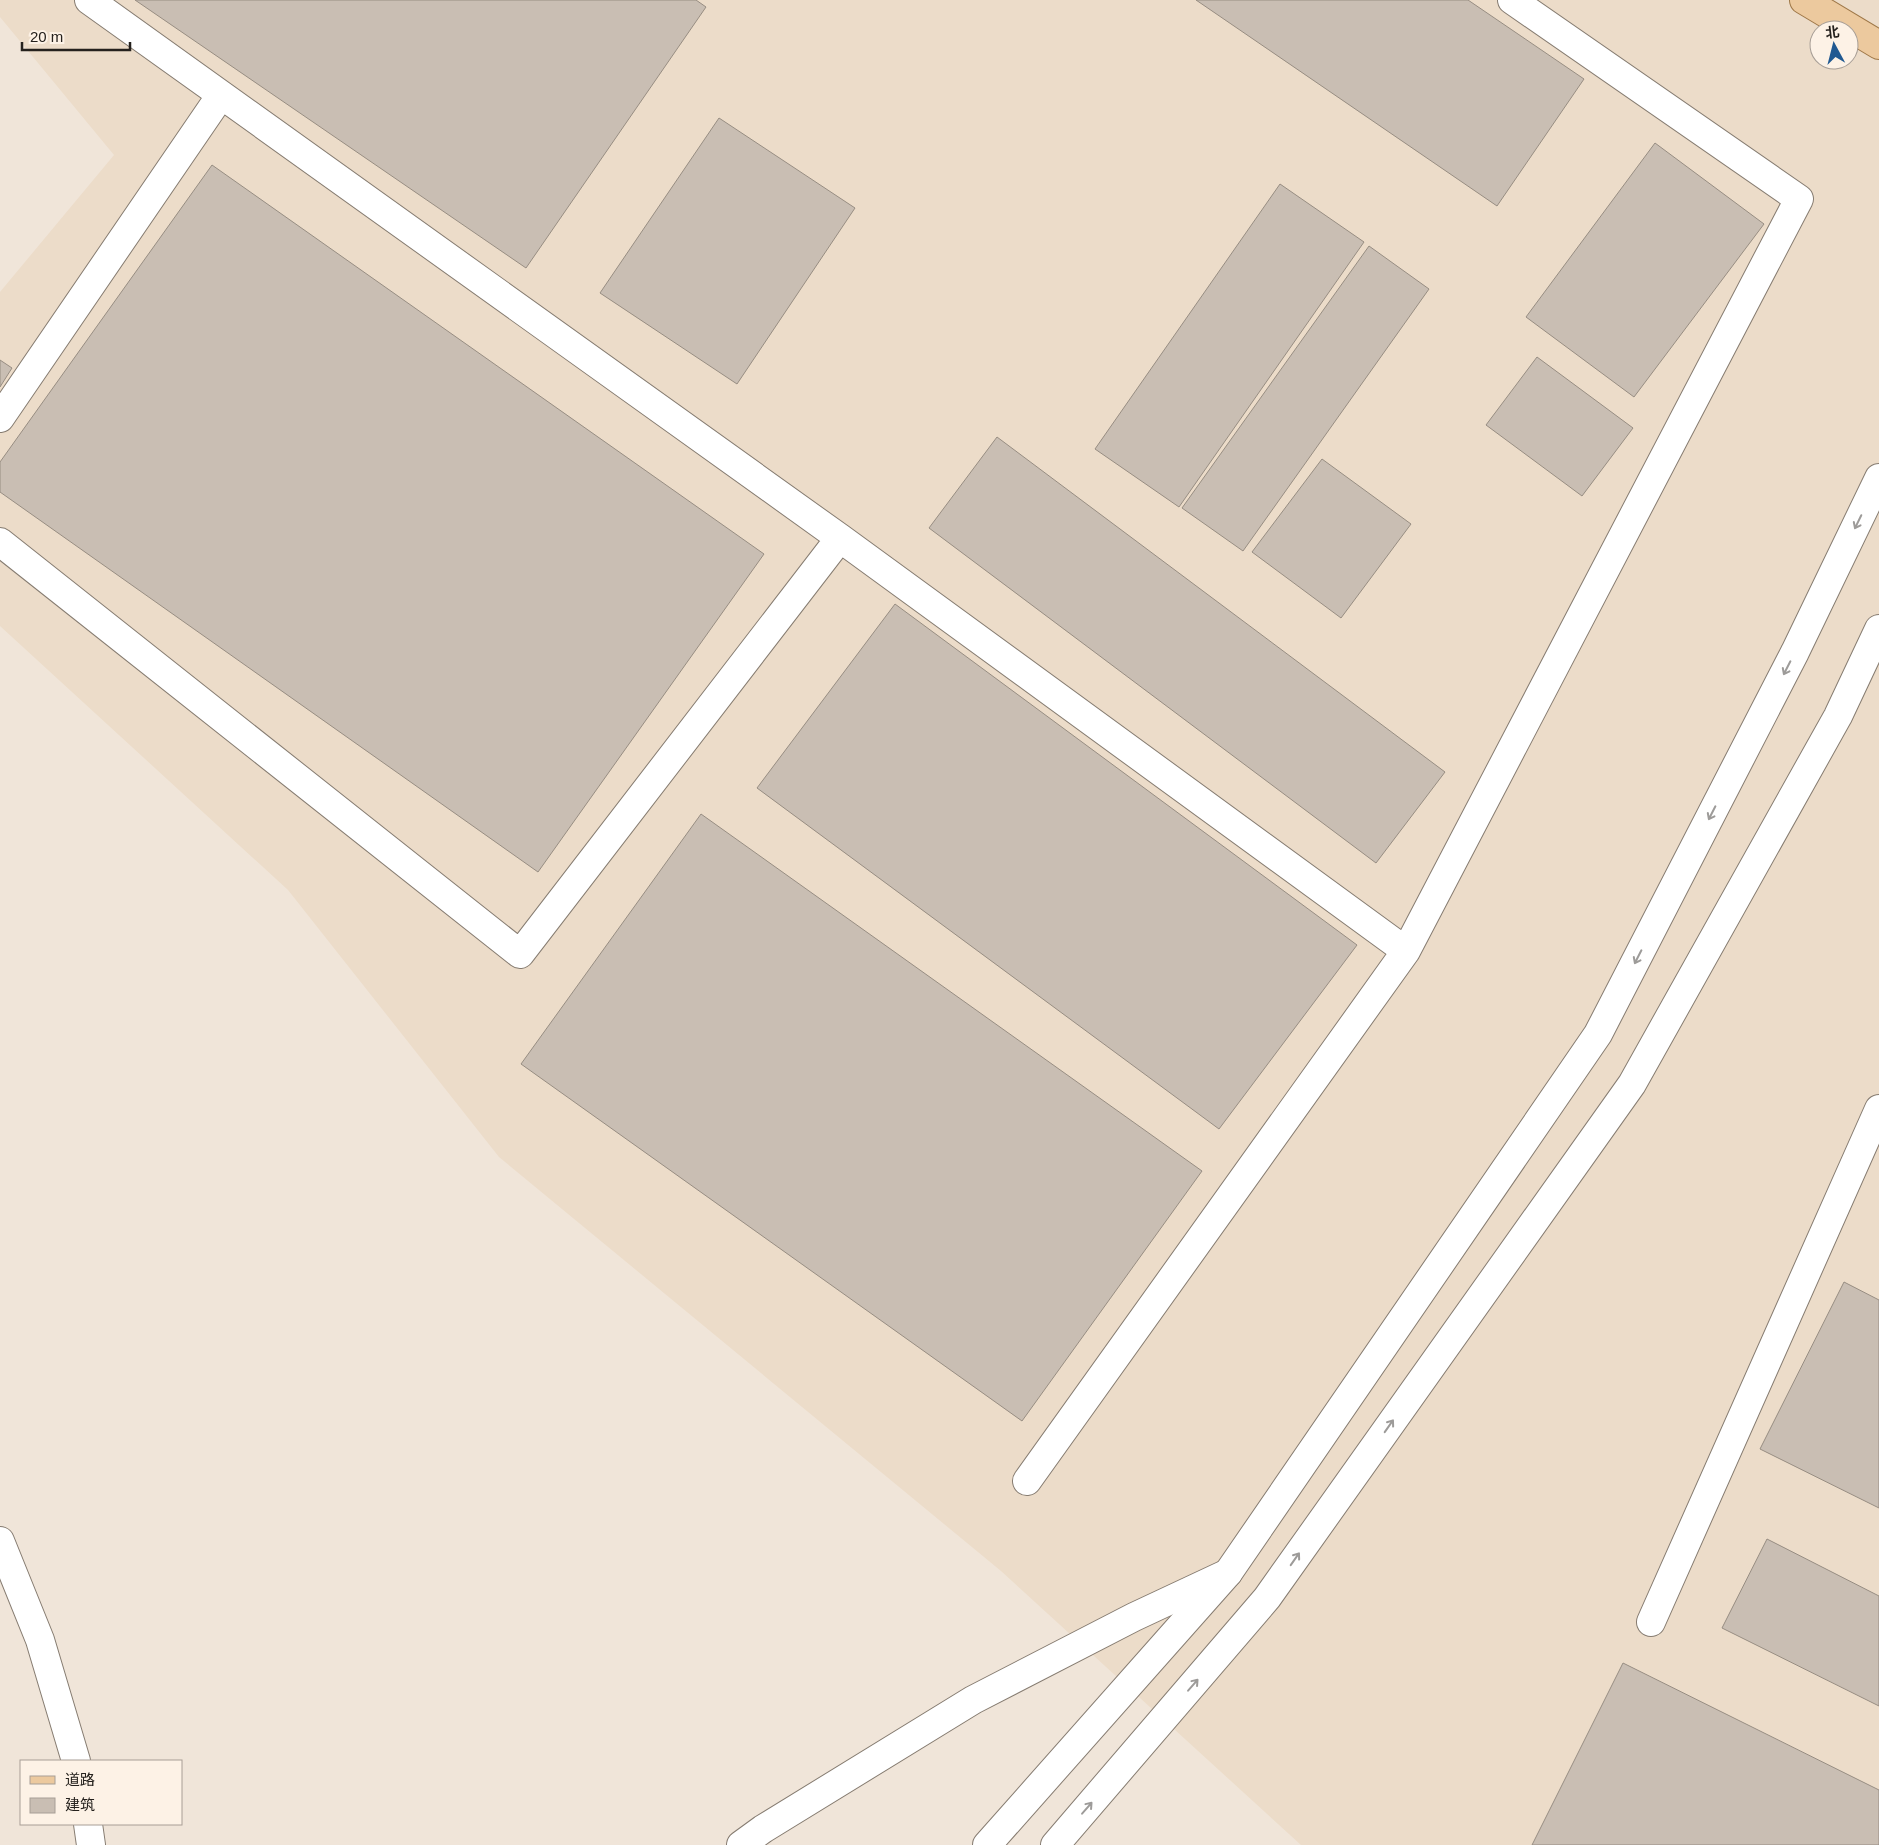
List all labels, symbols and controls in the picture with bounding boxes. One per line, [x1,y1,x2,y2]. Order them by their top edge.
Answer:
scale bar [22,20,130,52]
north arrow [1809,20,1859,70]
text: 北 [1824,23,1840,41]
text: 20 m [30,28,63,45]
one-way arrow [1853,514,1862,529]
one-way arrow [1782,661,1792,676]
one-way arrow [1707,805,1716,820]
one-way arrow [1633,949,1642,964]
one-way arrow [1384,1420,1395,1433]
one-way arrow [1290,1552,1300,1566]
one-way arrow [1187,1678,1199,1691]
legend [20,1760,182,1825]
text: 道路 [65,1771,95,1788]
text: 建筑 [65,1796,95,1813]
one-way arrow [1081,1802,1092,1815]

